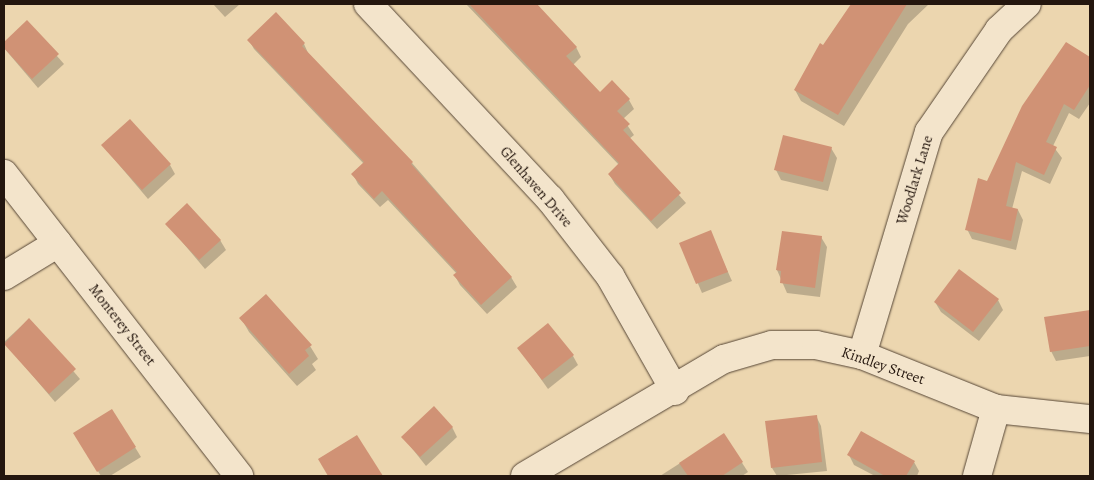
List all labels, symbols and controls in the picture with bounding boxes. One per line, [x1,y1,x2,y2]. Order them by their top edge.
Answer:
street label: Woodlark Lane [893,133,937,227]
street label: Glenhaven Drive [496,143,576,231]
street label: Monterey Street [85,281,159,369]
street label: Kindley Street [839,343,927,389]

